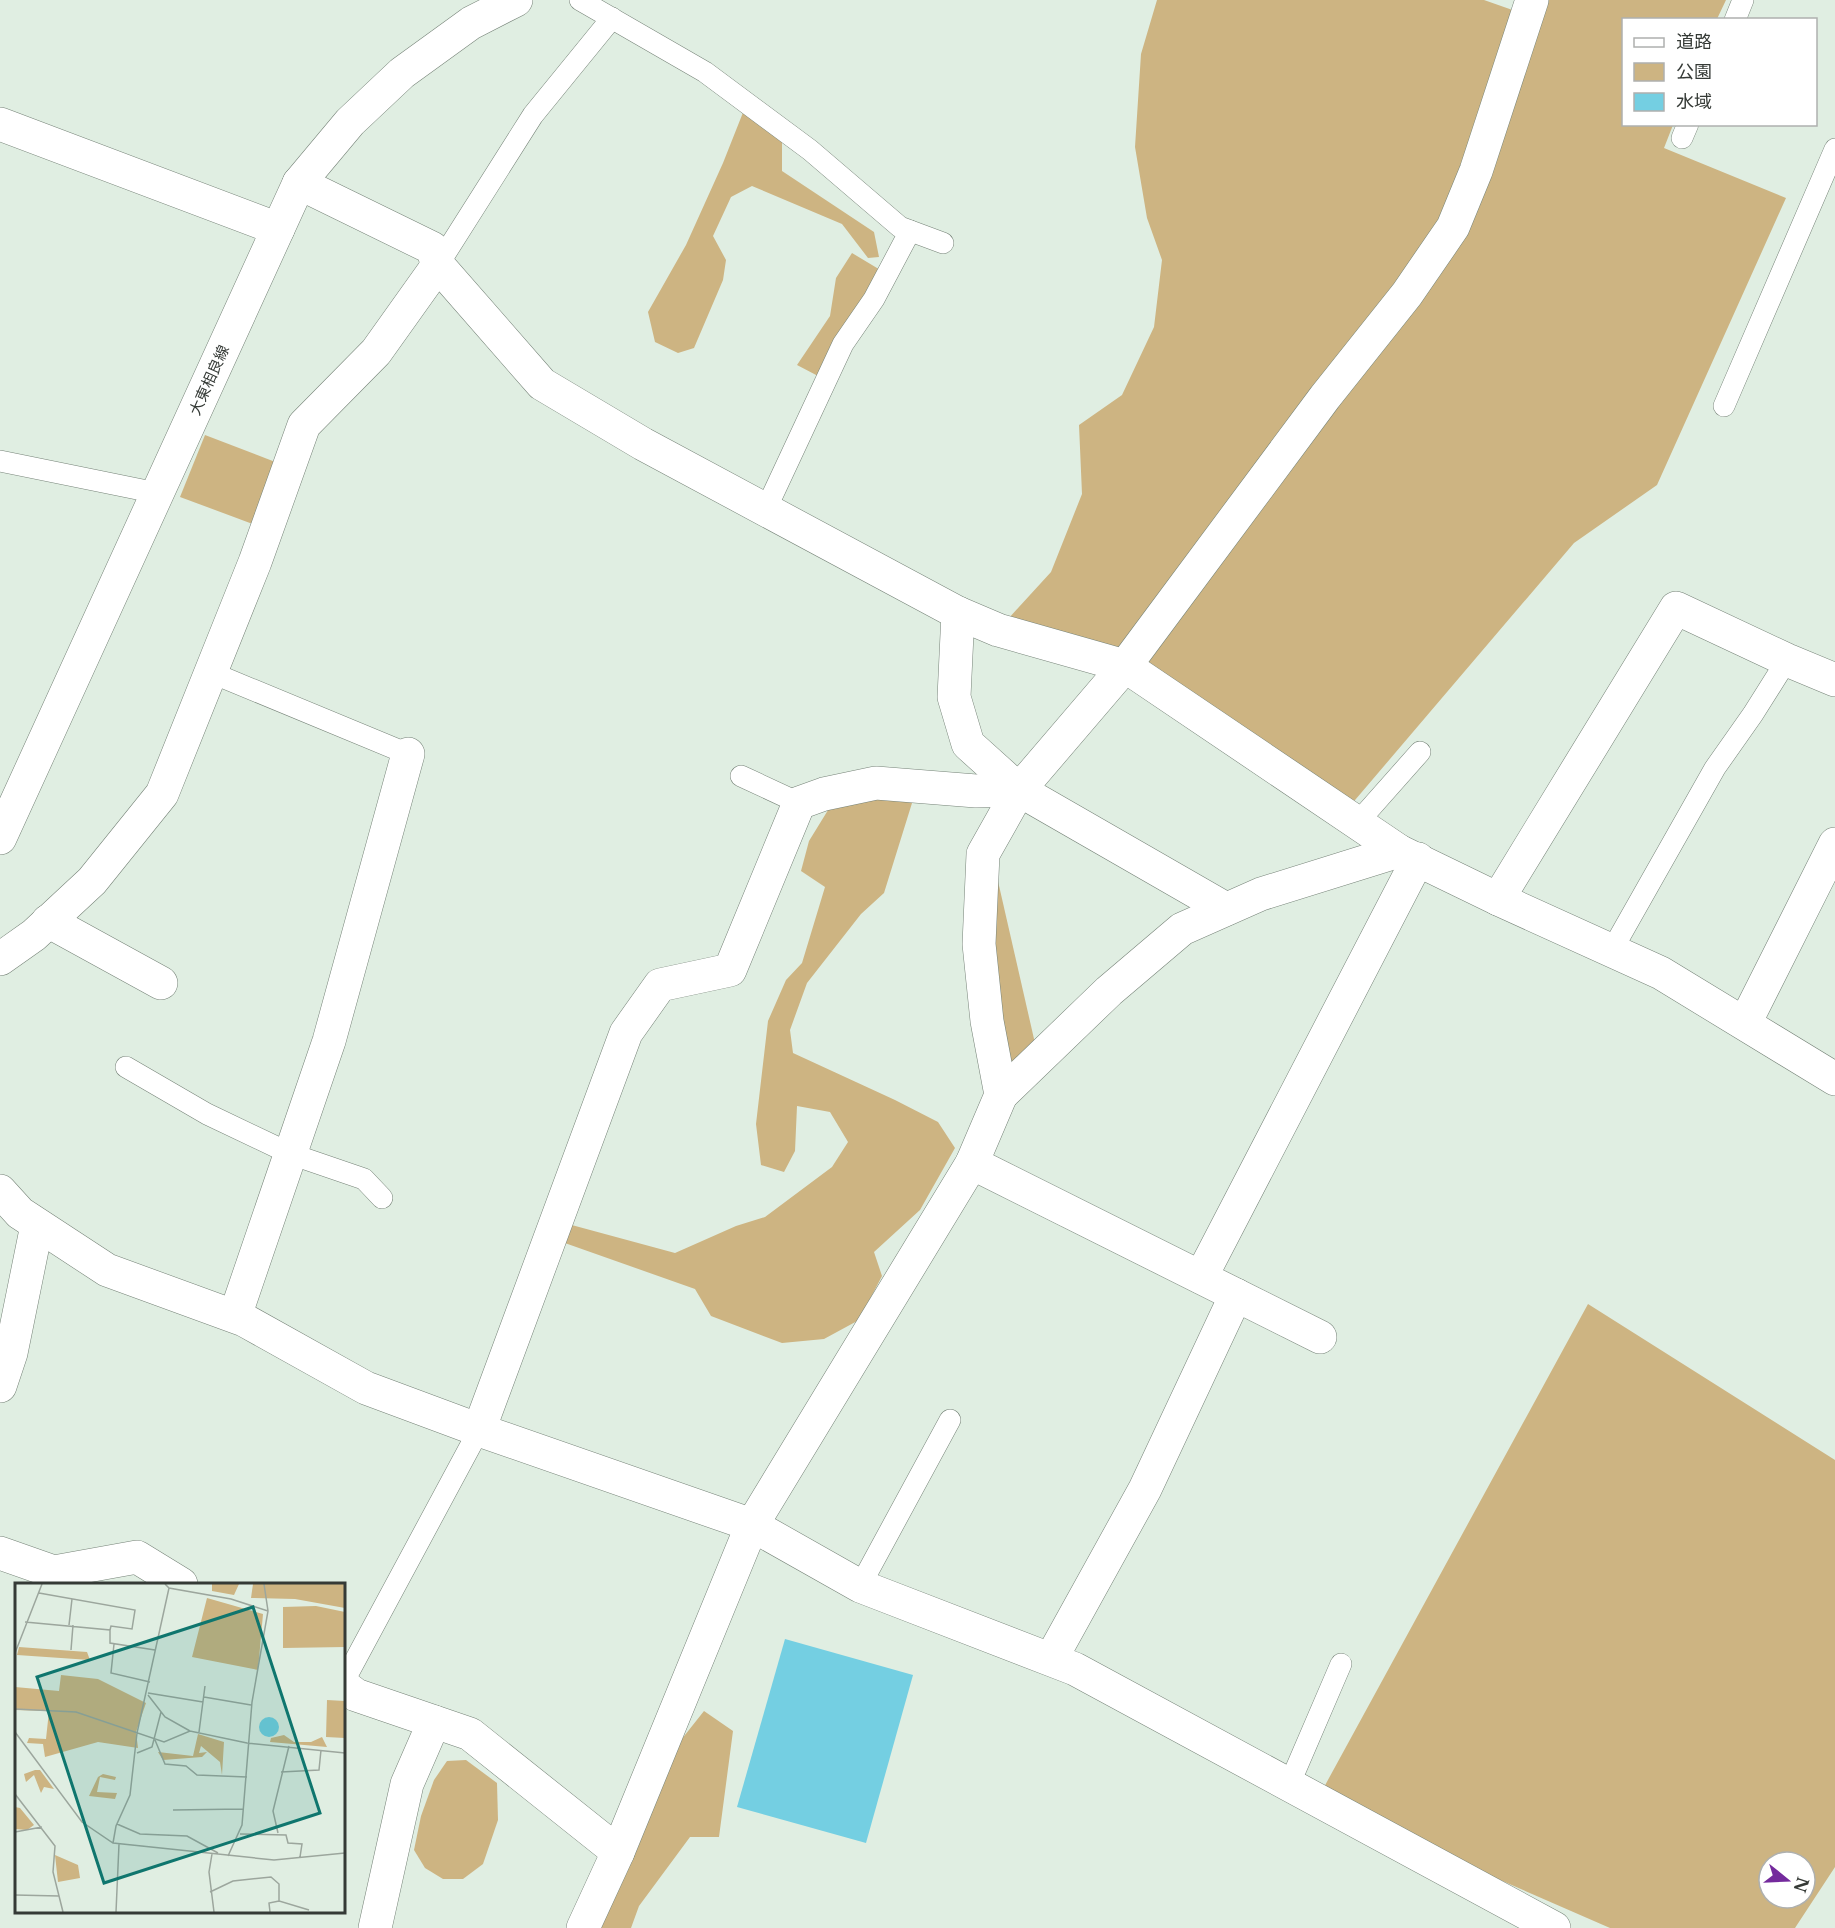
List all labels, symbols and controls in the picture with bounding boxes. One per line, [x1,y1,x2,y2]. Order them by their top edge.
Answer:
legend [1622,18,1817,126]
text: 道路 [1676,31,1712,53]
text: 公園 [1676,61,1712,83]
text: 水域 [1676,91,1712,113]
street label: 大東相良線 [185,342,233,418]
inset map [15,1583,345,1913]
north arrow [1757,1850,1817,1910]
text: N [1789,1874,1813,1895]

